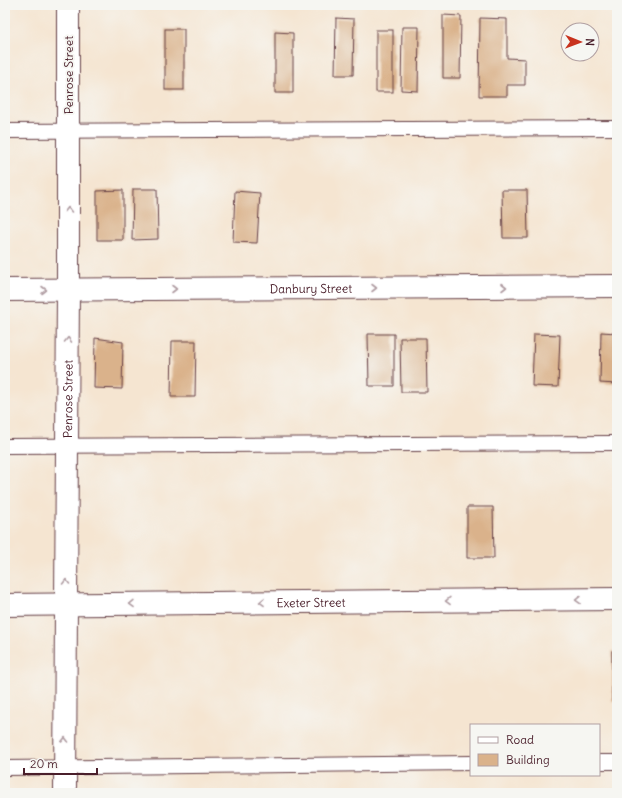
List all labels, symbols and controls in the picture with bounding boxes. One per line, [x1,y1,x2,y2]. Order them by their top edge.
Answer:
north arrow [560,22,600,62]
street label: Penrose Street [61,36,76,114]
text: N [583,38,597,46]
one-way arrow [64,207,72,213]
street label: Danbury Street [270,280,352,296]
one-way arrow [501,282,507,291]
one-way arrow [371,284,377,292]
one-way arrow [171,285,177,293]
one-way arrow [41,286,47,294]
one-way arrow [64,337,72,343]
street label: Penrose Street [60,360,75,438]
one-way arrow [62,579,70,585]
street label: Exeter Street [276,594,346,610]
one-way arrow [575,595,581,604]
one-way arrow [445,597,451,605]
one-way arrow [259,598,265,607]
one-way arrow [129,600,135,608]
legend [470,724,600,776]
text: Road [506,732,534,747]
one-way arrow [61,737,69,743]
scale bar [24,750,97,776]
text: Building [506,752,550,767]
text: 20 m [30,756,58,771]

